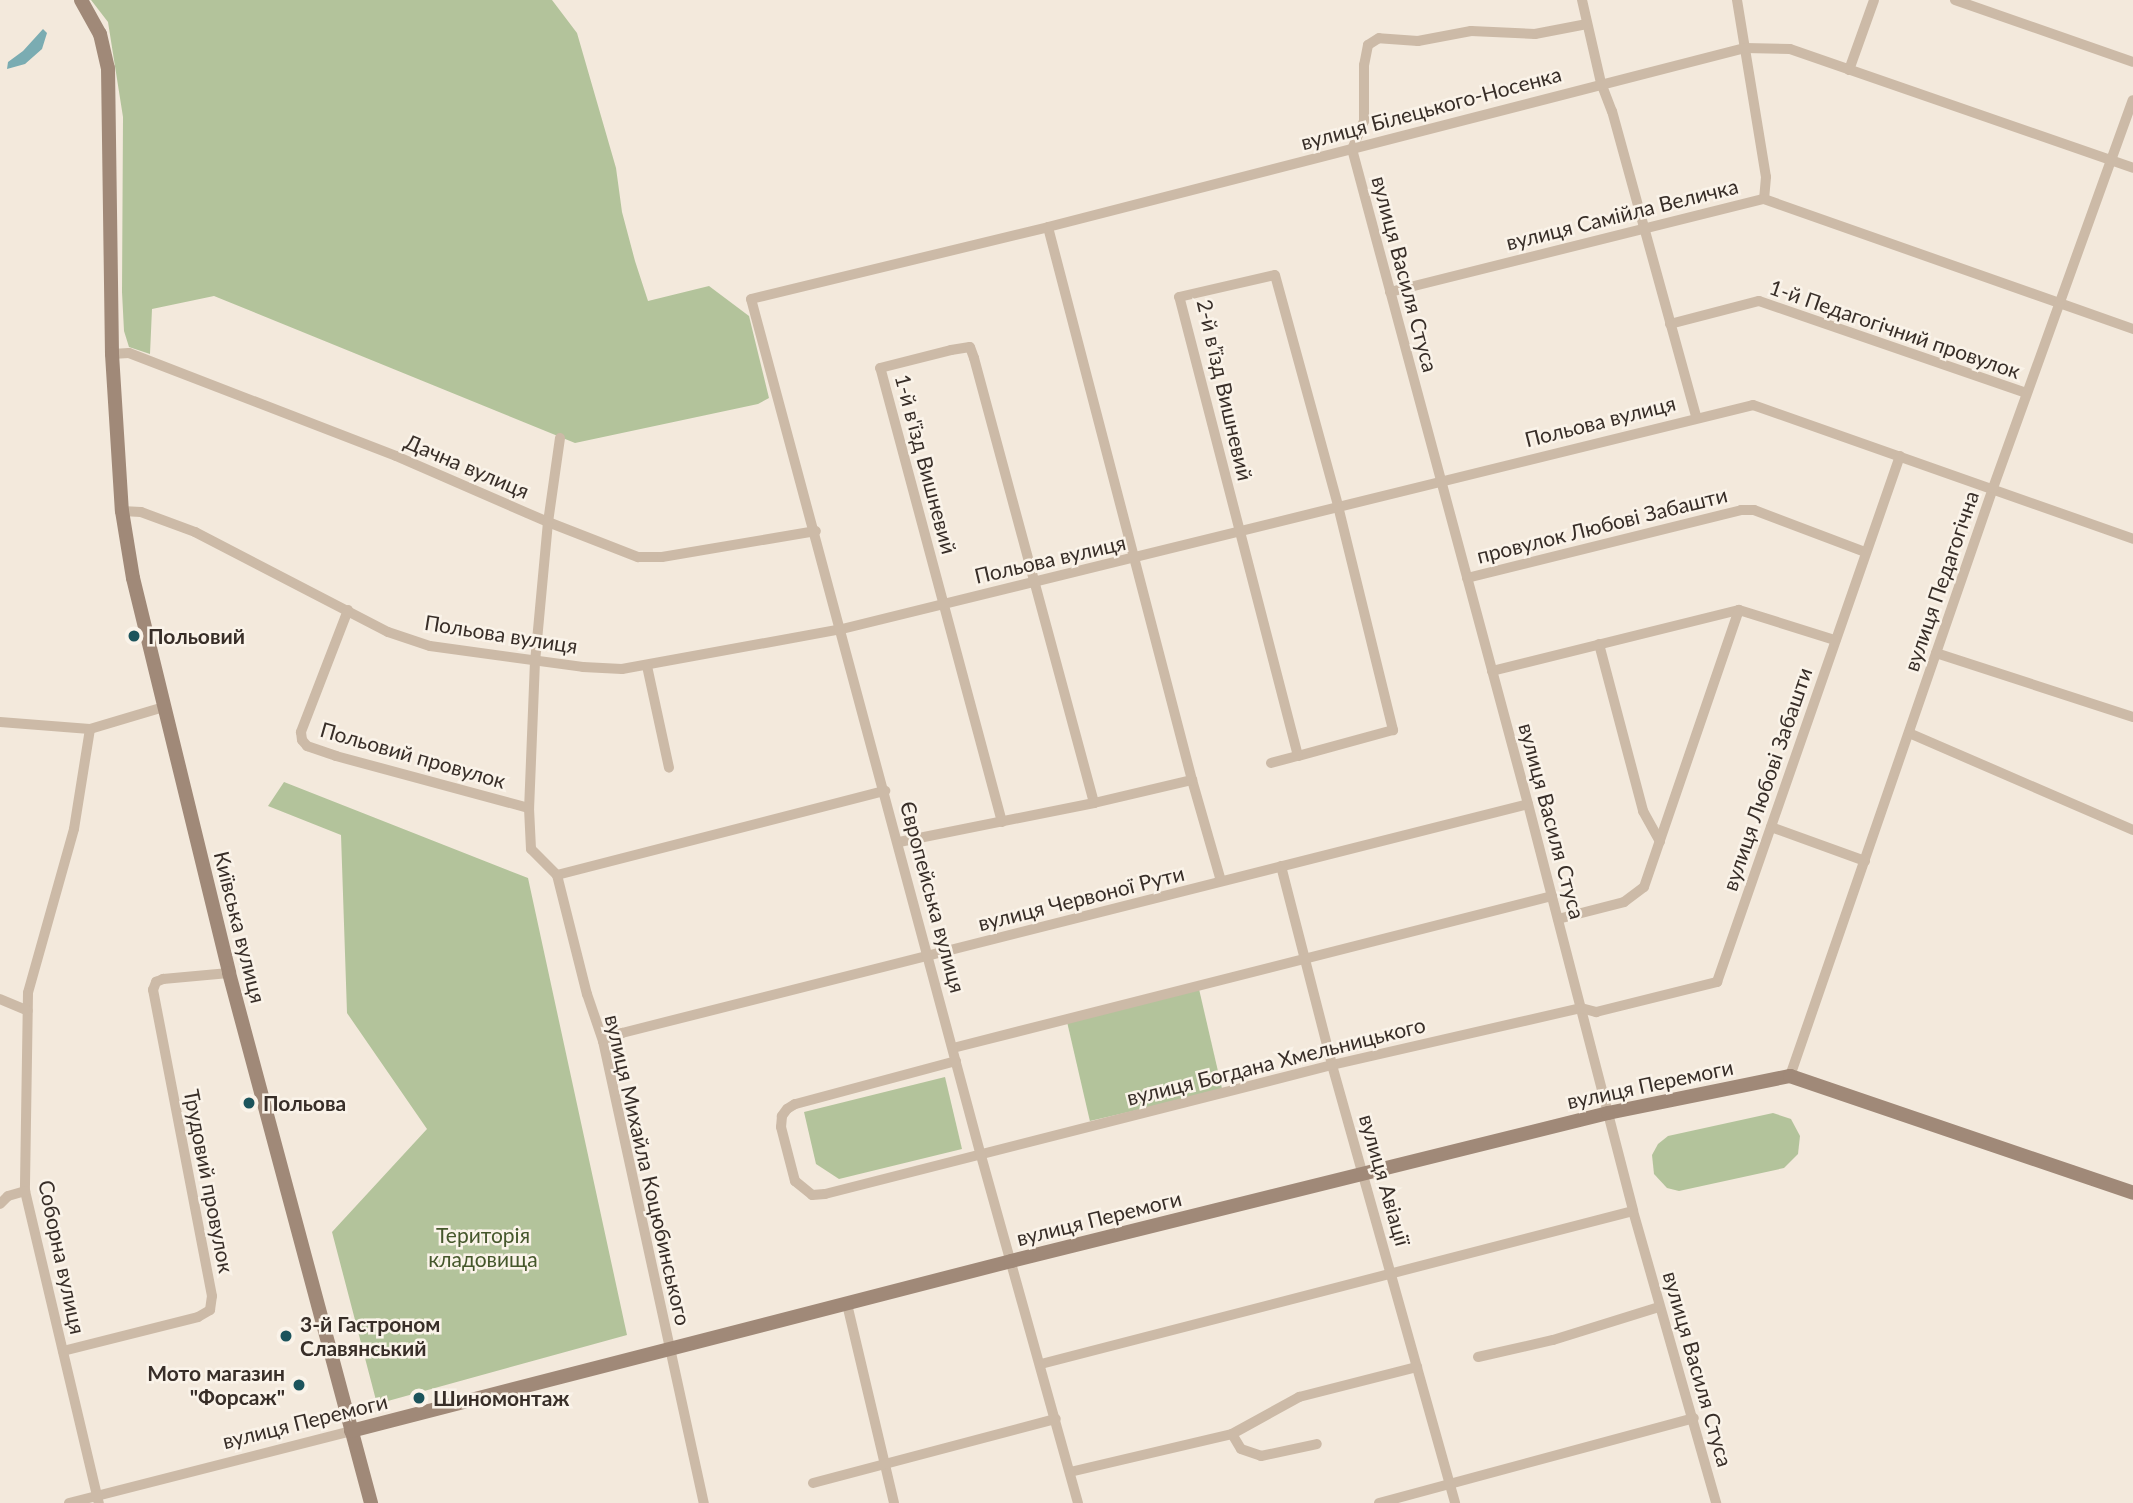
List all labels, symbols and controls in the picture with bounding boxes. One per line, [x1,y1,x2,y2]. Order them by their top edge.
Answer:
street label: вулиця Білецького-Носенка [1298,61,1564,155]
street label: вулиця Василя Стуса [1367,173,1443,375]
street label: вулиця Самійла Величка [1503,173,1741,255]
street label: 1-й Педагогічний провулок [1766,274,2024,384]
street label: 2-й вʼїзд Вишневий [1192,297,1258,483]
street label: 1-й в'їзд Вишневий [890,371,962,557]
street label: Польова вулиця [1522,390,1678,452]
street label: Дачна вулиця [401,428,533,504]
street label: провулок Любові Забашти [1474,482,1730,568]
street label: вулиця Педагогічна [1898,487,1984,675]
street label: Польова вулиця [972,529,1128,589]
street label: Польова вулиця [423,609,579,659]
place label: Польовий [148,623,245,649]
marker: Польовий [126,628,142,644]
street label: вулиця Любові Забашти [1717,664,1817,894]
street label: Польовий провулок [317,716,509,794]
street label: вулиця Василя Стуса [1514,720,1590,922]
street label: Європейська вулиця [895,798,971,996]
street label: Київська вулиця [209,848,271,1006]
street label: вулиця Червоної Рути [975,860,1187,936]
street label: вулиця Михайла Коцюбинського [600,1012,696,1328]
street label: вулиця Богдана Хмельницького [1124,1012,1428,1110]
street label: вулиця Перемоги [1565,1054,1735,1114]
street label: Трудовий провулок [179,1087,239,1275]
place label: Польова [263,1090,346,1116]
marker: Польова [241,1095,257,1111]
street label: вулиця Авіації [1354,1111,1416,1249]
street label: Соборна вулиця [33,1178,91,1336]
street label: вулиця Перемоги [1014,1185,1184,1251]
park label: Територія кладовища [428,1222,538,1272]
street label: вулиця Василя Стуса [1658,1268,1738,1470]
place label: 3-й Гастроном Славянський [300,1311,440,1361]
marker: 3-й Гастроном Славянський [278,1328,294,1344]
place label: Мото магазин "Форсаж" [147,1360,285,1410]
marker: Мото магазин "Форсаж" [291,1377,307,1393]
place label: Шиномонтаж [433,1385,569,1411]
street label: вулиця Перемоги [220,1388,390,1454]
marker: Шиномонтаж [411,1390,427,1406]

